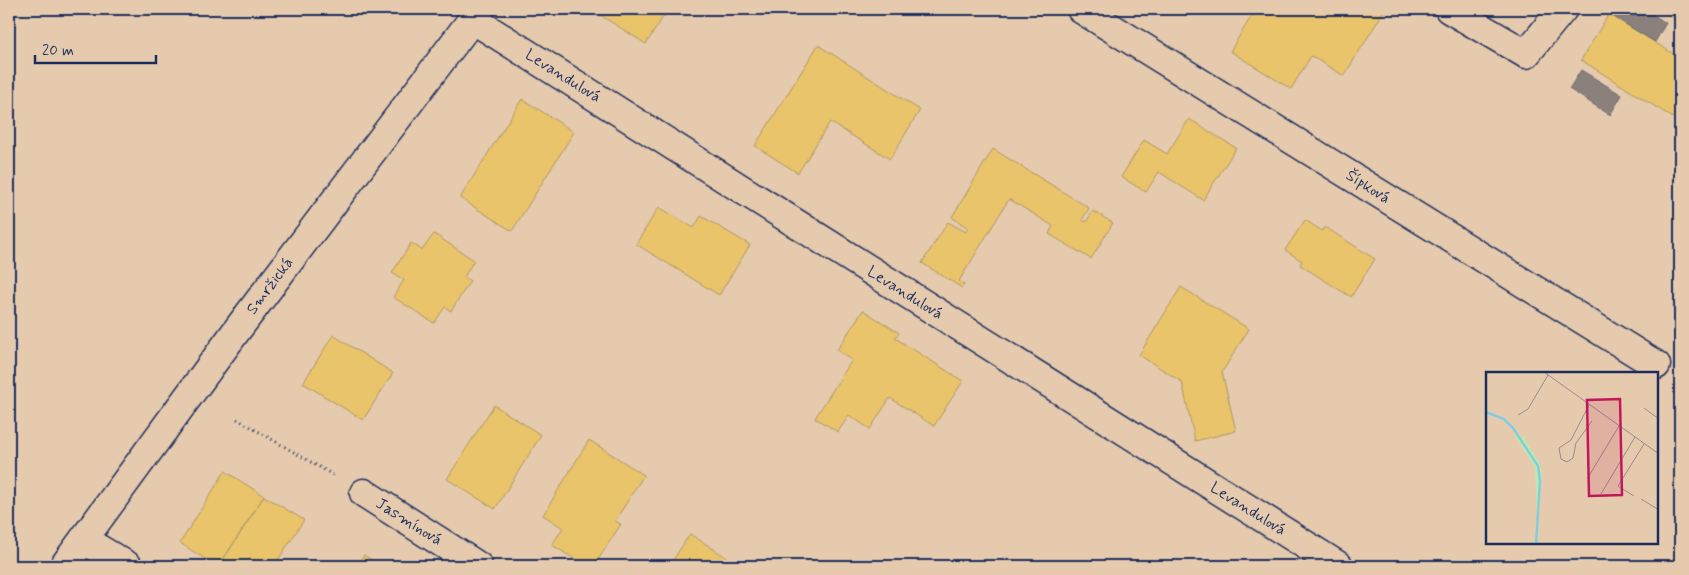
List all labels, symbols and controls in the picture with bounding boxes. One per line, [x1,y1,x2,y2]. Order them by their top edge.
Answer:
scale bar [35,32,156,64]
text: 20 m [42,41,74,61]
street label: Levandulová [521,44,605,108]
street label: Šípková [1342,165,1394,209]
street label: Smržická [242,253,298,319]
street label: Levandulová [863,261,947,325]
inset map [1486,372,1659,545]
street label: Levandulová [1206,477,1290,541]
street label: Jasmínová [372,493,446,551]

